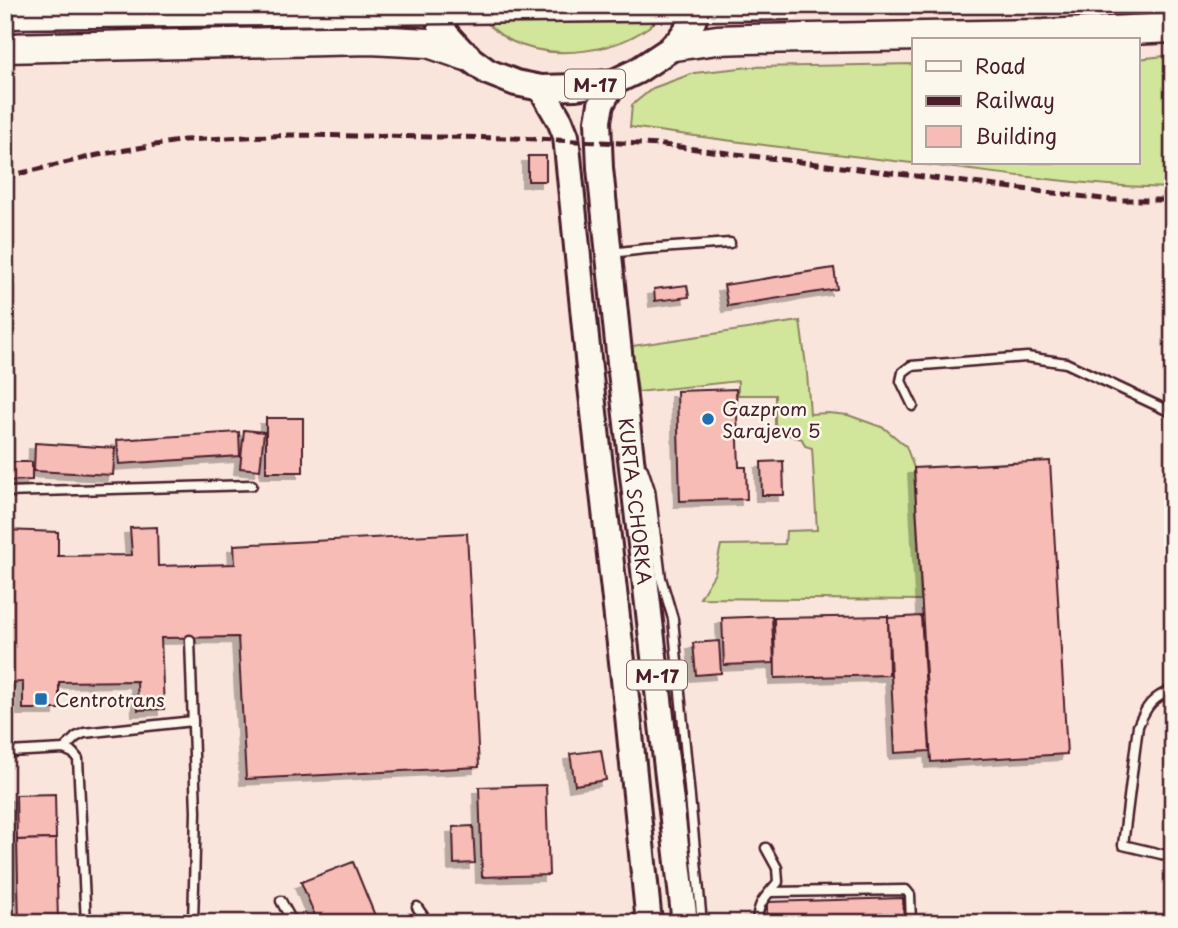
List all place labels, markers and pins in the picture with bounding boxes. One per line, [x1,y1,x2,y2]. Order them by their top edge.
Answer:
place label: Gazprom Sarajevo 5 [722,394,821,444]
marker: Gazprom Sarajevo 5 [700,411,716,427]
place label: Centrotrans [55,685,165,713]
marker: Centrotrans [33,691,49,707]

